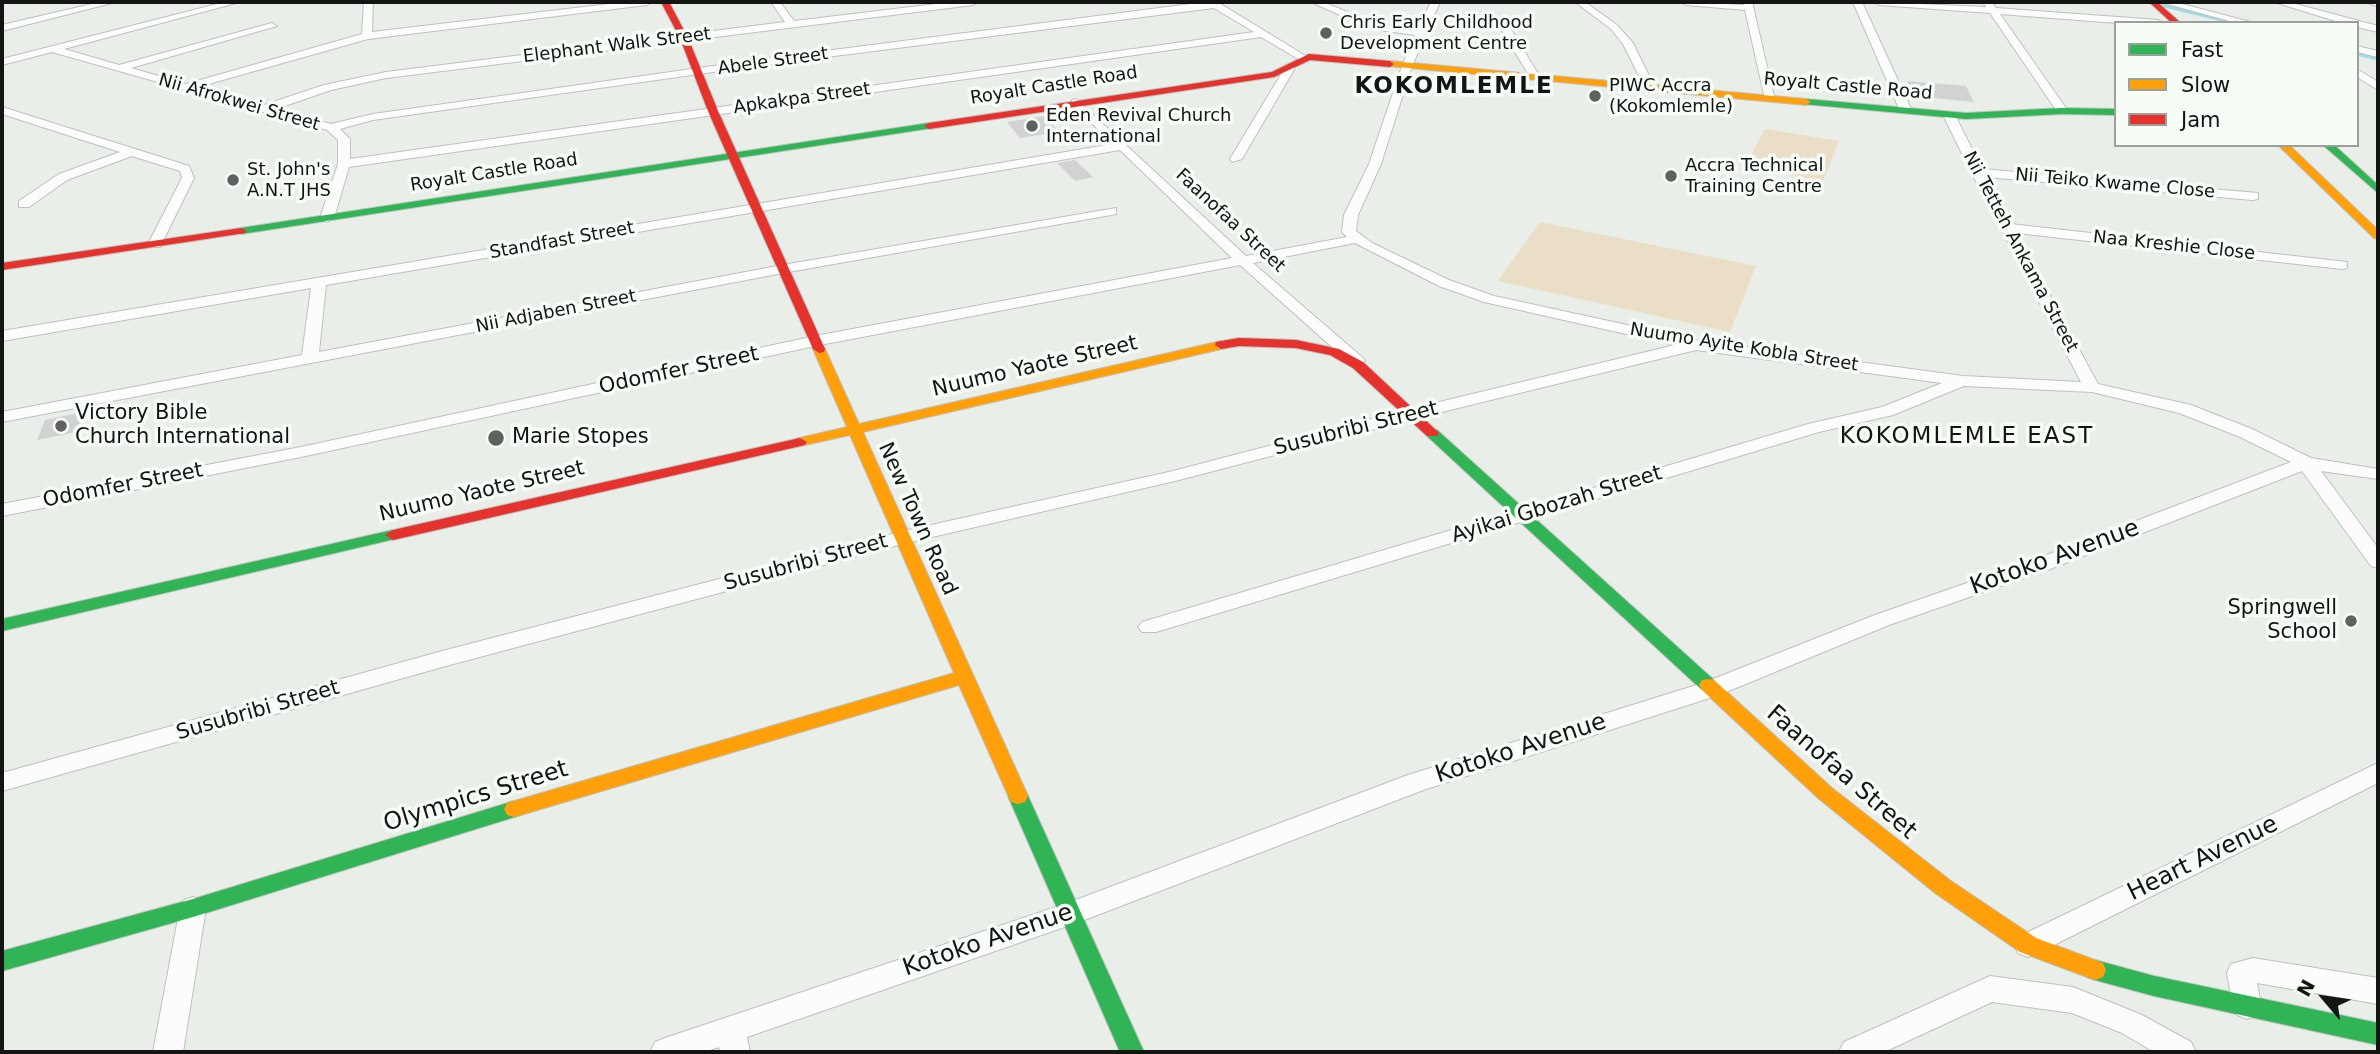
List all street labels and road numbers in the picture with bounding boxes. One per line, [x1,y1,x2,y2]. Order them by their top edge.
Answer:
street label: Elephant Walk Street [522,24,712,68]
street label: Abele Street [716,44,830,80]
street label: Royalt Castle Road [969,62,1139,110]
street label: Royalt Castle Road [1763,69,1933,105]
street label: Nii Afrokwei Street [156,70,322,136]
street label: Apkakpa Street [732,79,872,119]
street label: Nii Tetteh Ankama Street [1958,148,2082,356]
street label: Royalt Castle Road [409,149,579,197]
street label: Nii Teiko Kwame Close [2014,164,2216,204]
street label: Faanofaa Street [1171,165,1289,277]
street label: Standfast Street [488,218,636,264]
street label: Naa Kreshie Close [2092,227,2256,265]
street label: Nii Adjaben Street [474,286,638,338]
street label: Nuumo Ayite Kobla Street [1628,319,1860,377]
street label: Nuumo Yaote Street [930,331,1140,403]
street label: Odomfer Street [597,342,761,400]
street label: Susubribi Street [1271,396,1441,462]
street label: New Town Road [872,439,962,599]
street label: Nuumo Yaote Street [377,456,587,528]
street label: Odomfer Street [41,458,205,514]
street label: Ayikai Gbozah Street [1449,461,1665,549]
street label: Kotoko Avenue [1967,514,2143,602]
street label: Susubribi Street [721,529,891,597]
street label: Susubribi Street [174,676,342,746]
street label: Faanofaa Street [1760,700,1922,846]
street label: Kotoko Avenue [1432,708,1610,790]
street label: Olympics Street [380,755,572,839]
street label: Heart Avenue [2123,810,2283,908]
street label: Kotoko Avenue [899,898,1077,984]

